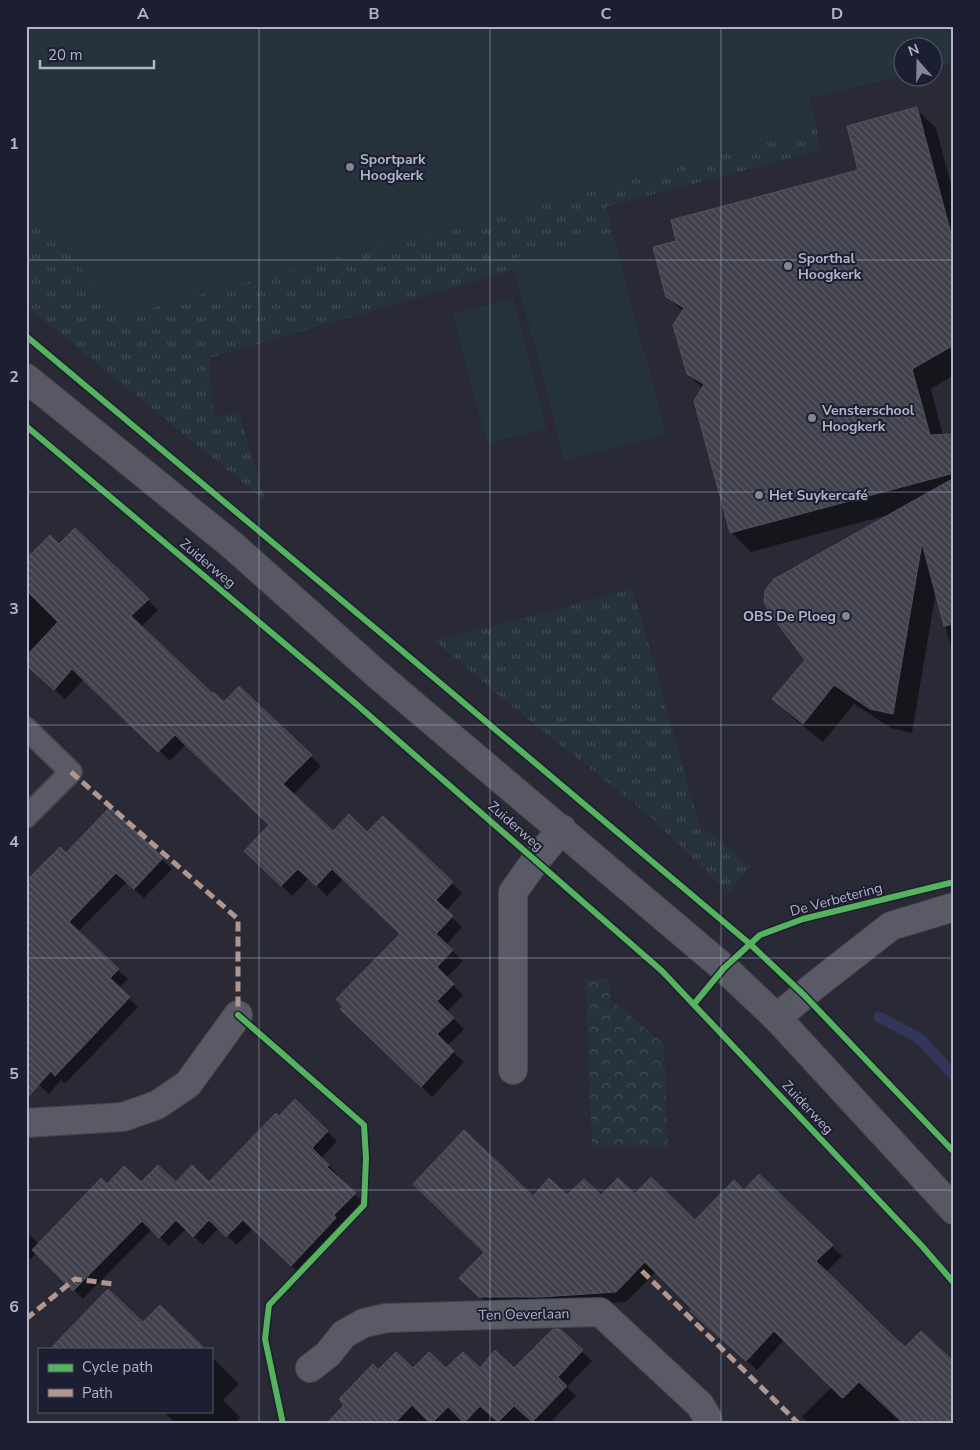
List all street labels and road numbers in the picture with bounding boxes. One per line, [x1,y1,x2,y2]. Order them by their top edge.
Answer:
street label: Zuiderweg [176,534,240,592]
street label: Zuiderweg [484,797,547,856]
street label: De Verbetering [788,878,884,921]
street label: Zuiderweg [778,1076,838,1139]
street label: Ten Oeverlaan [478,1304,570,1325]

